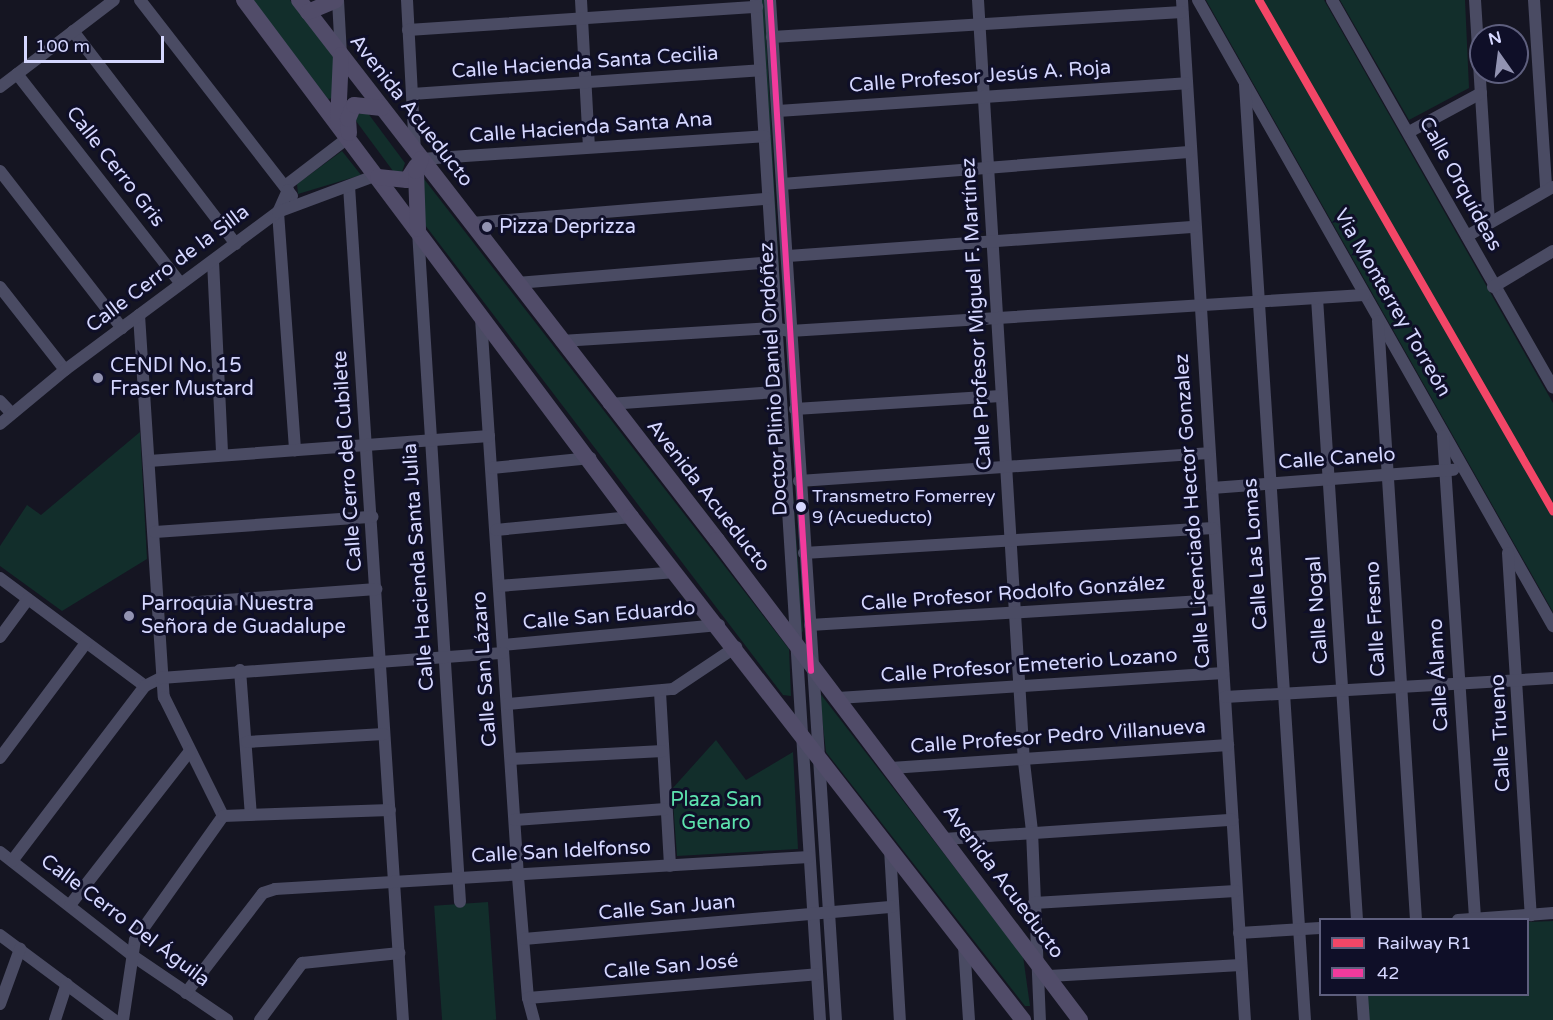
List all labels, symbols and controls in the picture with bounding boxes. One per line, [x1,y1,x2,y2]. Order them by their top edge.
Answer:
scale bar [27,24,166,62]
north arrow [1469,24,1529,84]
text: N [1486,27,1504,50]
street label: Avenida Acueducto [344,30,478,192]
text: 100 m [35,35,90,57]
street label: Calle Hacienda Santa Cecilia [451,42,719,84]
street label: Calle Profesor Jesús A. Roja [848,56,1112,98]
street label: Calle Cerro Gris [61,102,169,232]
street label: Calle Hacienda Santa Ana [468,108,714,148]
street label: Calle Orquídeas [1413,113,1507,255]
street label: Calle Profesor Miguel F. Martínez [957,157,997,471]
street label: Calle Cerro de la Silla [82,200,254,338]
street label: Via Monterrey Torreón [1328,205,1456,401]
place label: Pizza Deprizza [499,215,636,239]
marker: Pizza Deprizza [480,220,494,234]
street label: Doctor Plinio Daniel Ordóñez [755,241,793,517]
street label: Calle Cerro del Cubilete [328,350,368,572]
street label: Calle Licenciado Hector Gonzalez [1170,353,1216,669]
place label: CENDI No. 15 Fraser Mustard [110,354,254,401]
marker: CENDI No. 15 Fraser Mustard [91,371,105,385]
street label: Avenida Acueducto [641,415,775,577]
street label: Calle Hacienda Santa Julia [398,442,440,692]
street label: Calle Canelo [1278,443,1396,475]
street label: Calle Las Lomas [1239,477,1273,631]
place label: Transmetro Fomerrey 9 (Acueducto) [812,486,995,528]
marker: Transmetro Fomerrey 9 (Acueducto) [795,501,807,513]
street label: Calle Nogal [1302,555,1334,665]
street label: Calle Fresno [1361,561,1391,677]
street label: Calle Profesor Rodolfo González [860,571,1166,617]
street label: Calle San Lázaro [468,590,502,748]
place label: Parroquia Nuestra Señora de Guadalupe [141,592,346,639]
street label: Calle San Eduardo [522,596,696,636]
marker: Parroquia Nuestra Señora de Guadalupe [122,609,136,623]
street label: Calle Álamo [1424,618,1454,732]
street label: Calle Profesor Emeterio Lozano [880,644,1178,688]
street label: Calle Trueno [1486,673,1516,793]
street label: Calle Profesor Pedro Villanueva [909,715,1207,759]
park label: Plaza San Genaro [670,788,762,835]
street label: Avenida Acueducto [937,800,1069,964]
street label: Calle San Idelfonso [470,835,652,869]
street label: Calle Cerro Del Águila [36,850,214,992]
street label: Calle San Juan [597,890,737,926]
legend [1319,918,1529,996]
text: Railway R1 [1377,932,1471,954]
street label: Calle San José [603,949,739,985]
text: 42 [1377,962,1400,984]

